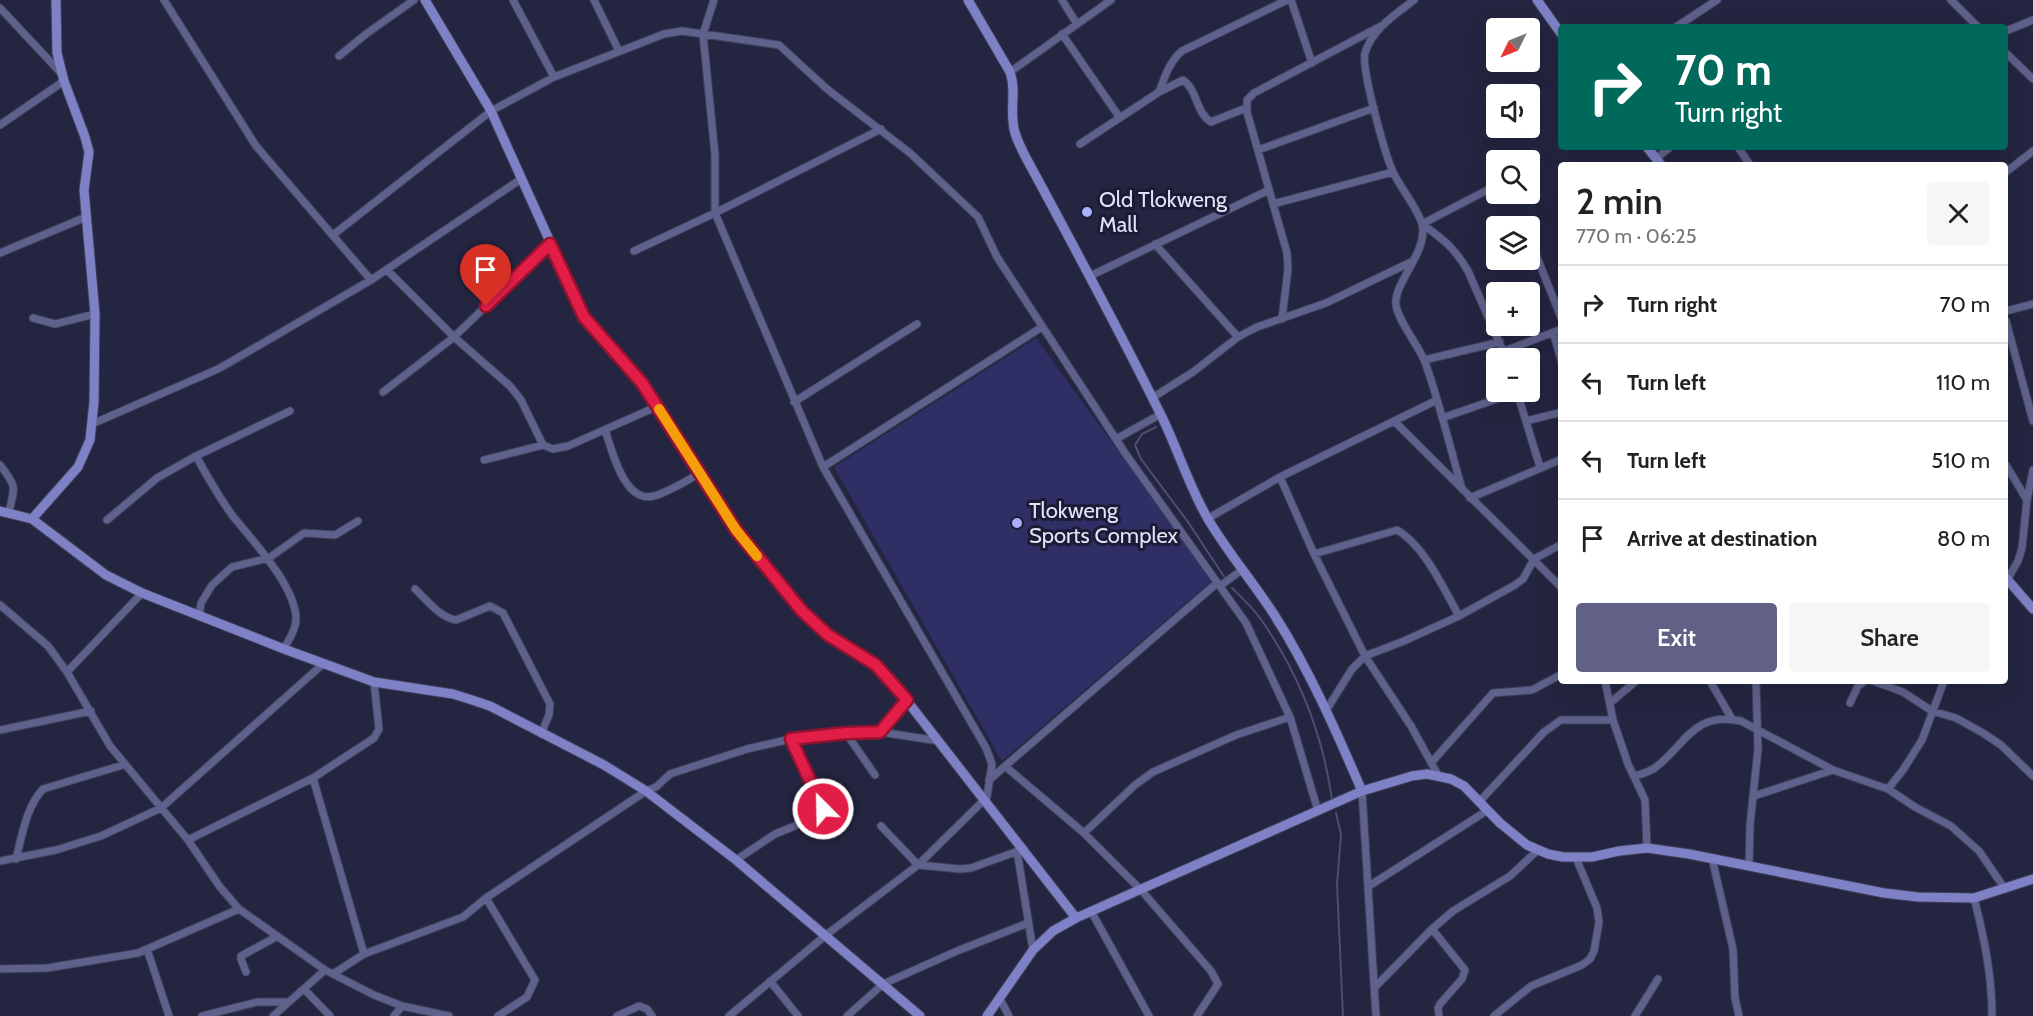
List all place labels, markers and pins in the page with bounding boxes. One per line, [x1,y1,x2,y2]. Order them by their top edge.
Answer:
place label: Old Tlokweng Mall [1099,186,1228,238]
marker: Old Tlokweng Mall [1080,205,1094,219]
pin [460,244,511,306]
place label: Tlokweng Sports Complex [1029,497,1179,549]
marker: Tlokweng Sports Complex [1010,516,1024,530]

